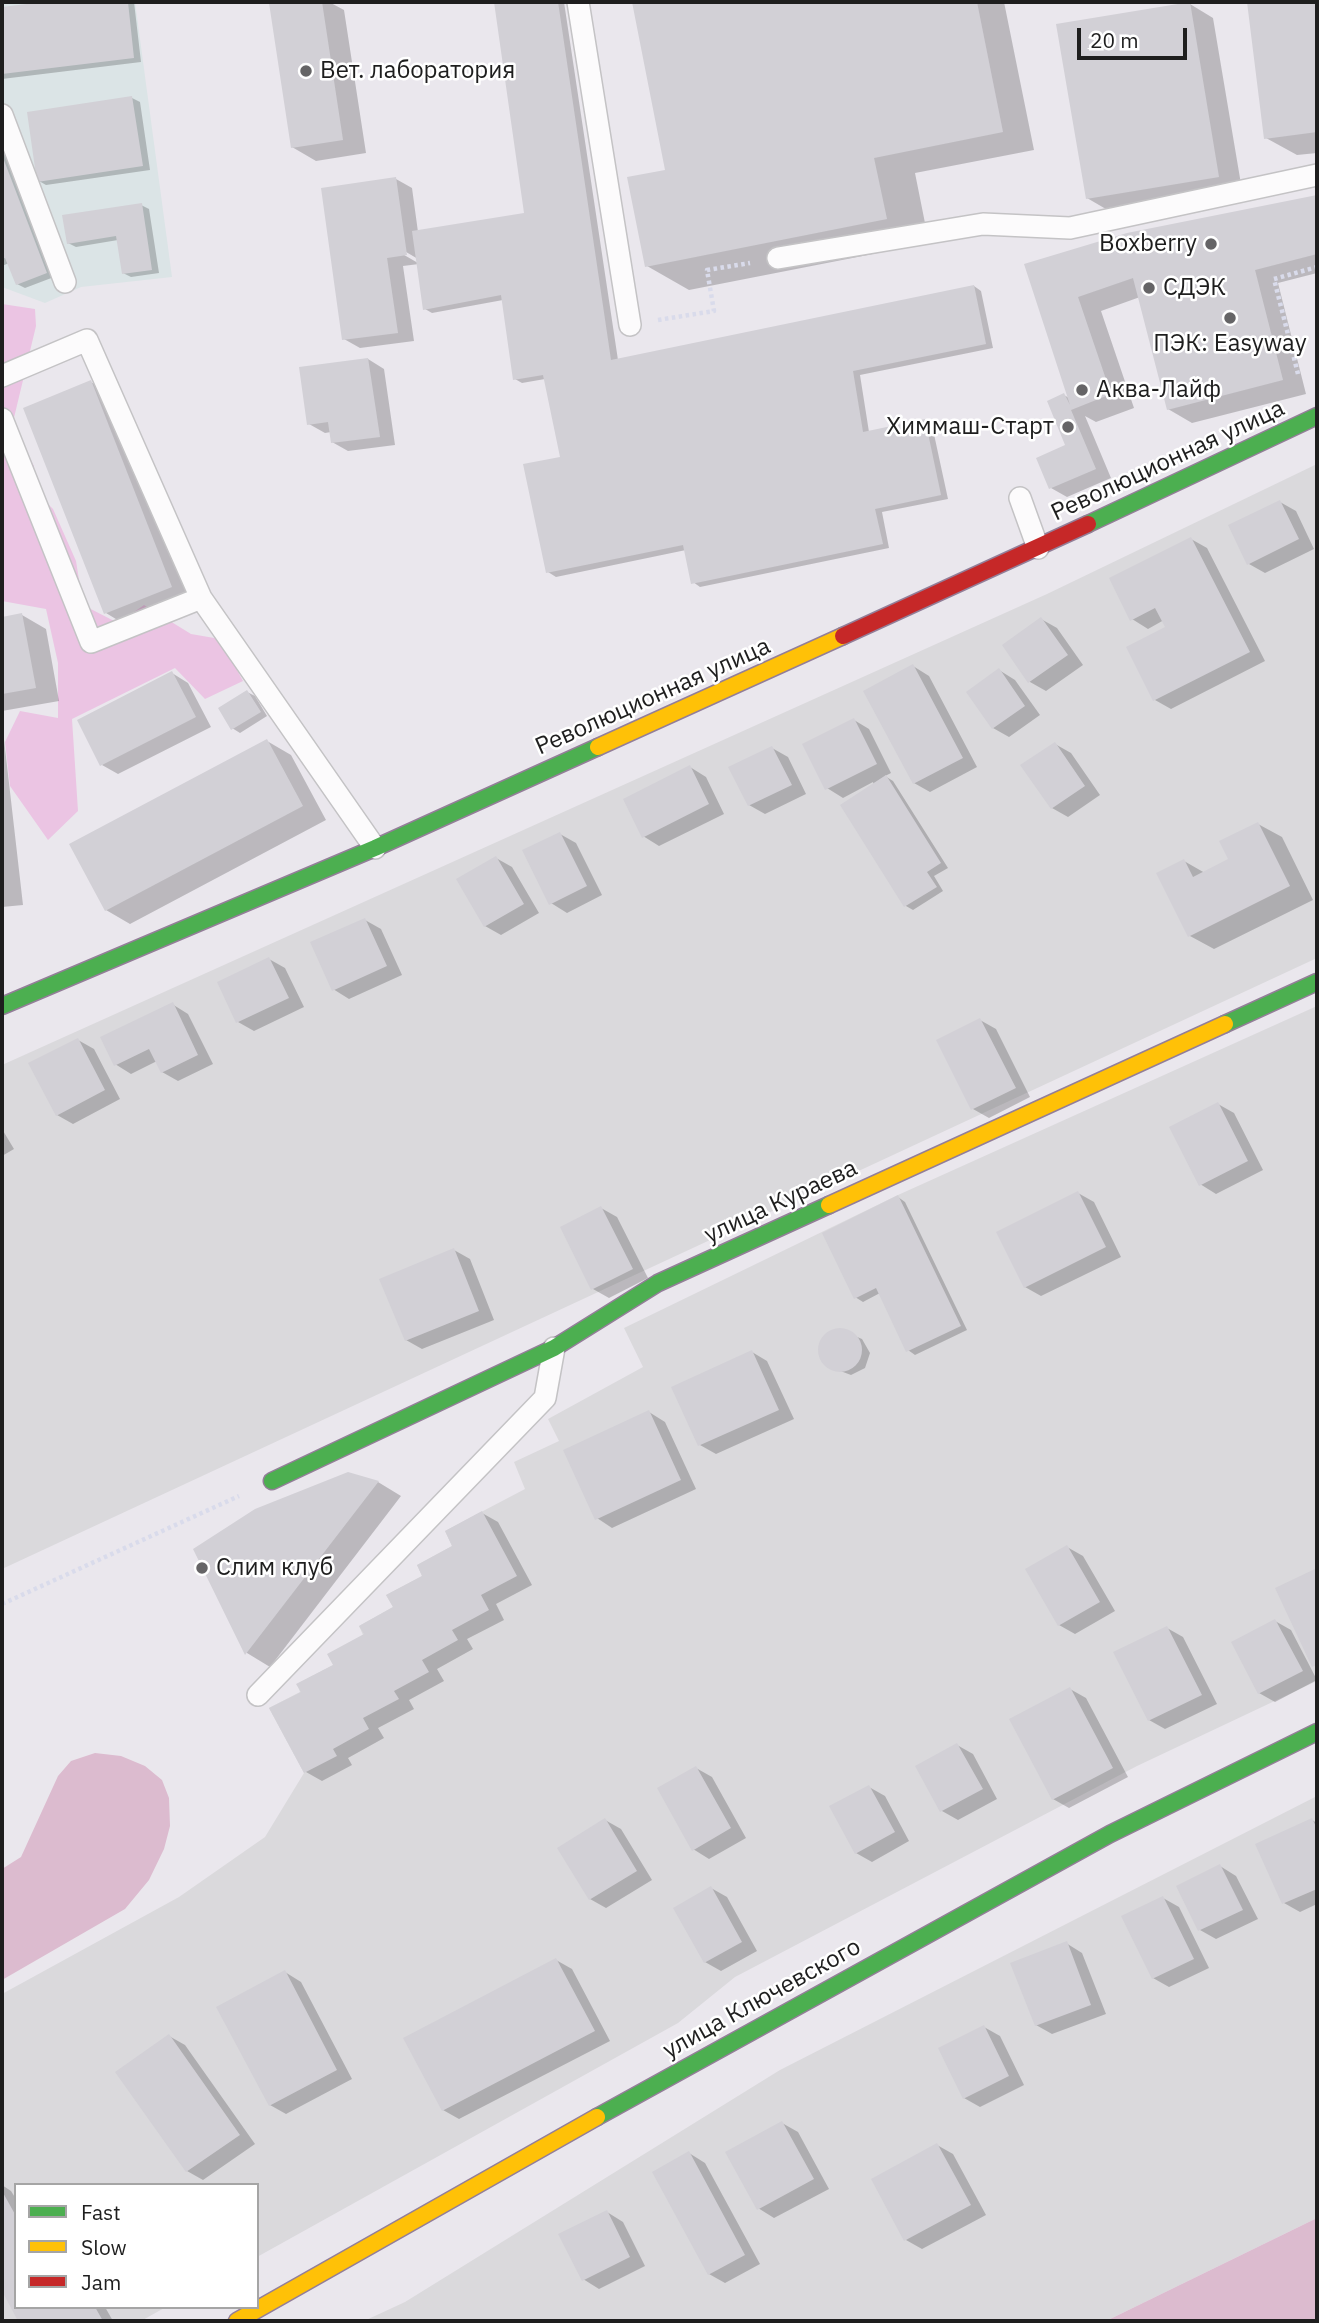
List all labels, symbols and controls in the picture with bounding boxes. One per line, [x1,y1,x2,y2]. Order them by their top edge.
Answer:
scale bar [1081,14,1191,58]
text: 20 m [1090,26,1139,54]
place label: Вет. лаборатория [320,57,515,85]
marker: Вет. лаборатория [298,63,314,79]
place label: Boxberry [1099,230,1197,258]
marker: Boxberry [1203,236,1219,252]
place label: СДЭК [1163,274,1226,302]
marker: СДЭК [1141,280,1157,296]
marker: ПЭК: Easyway [1222,310,1238,326]
place label: ПЭК: Easyway [1153,330,1307,358]
place label: Аква-Лайф [1096,376,1221,404]
marker: Аква-Лайф [1074,382,1090,398]
street label: Революционная улица [1047,394,1289,528]
place label: Химмаш-Старт [886,413,1054,441]
marker: Химмаш-Старт [1060,419,1076,435]
street label: Революционная улица [531,632,775,762]
street label: улица Кураева [700,1154,862,1250]
place label: Слим клуб [216,1554,333,1582]
marker: Слим клуб [194,1560,210,1576]
street label: улица Ключевского [658,1933,866,2065]
legend [14,2183,259,2309]
text: Fast [81,2198,121,2226]
text: Slow [81,2233,127,2261]
text: Jam [81,2268,121,2296]

